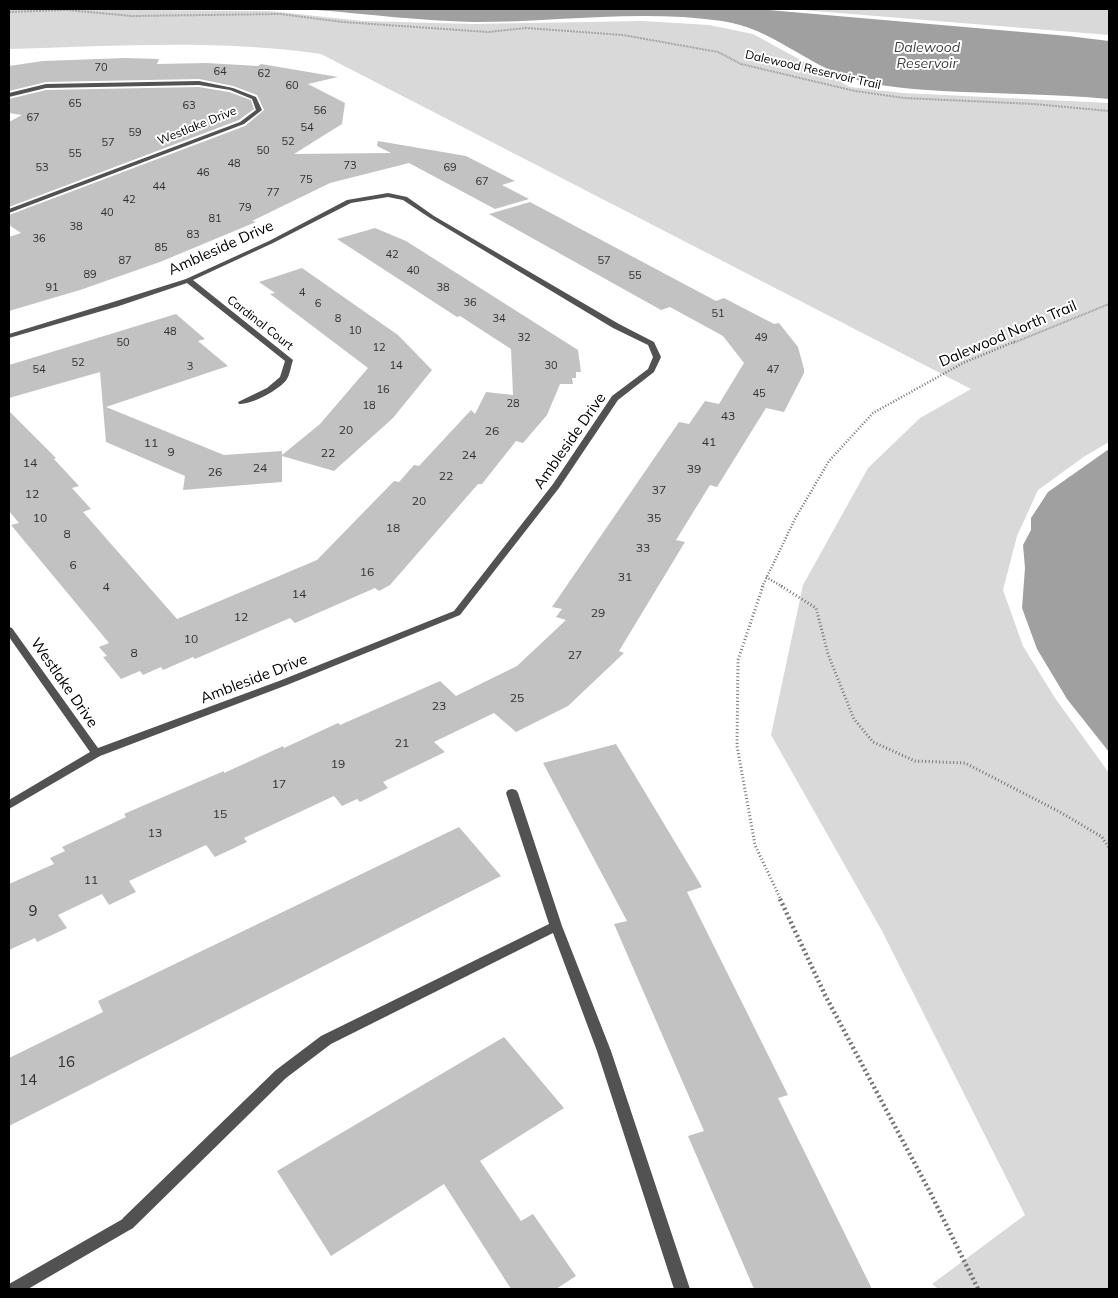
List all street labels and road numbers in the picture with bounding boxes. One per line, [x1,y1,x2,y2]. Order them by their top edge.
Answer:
street label: Dalewood Reservoir Trail [744,47,882,93]
street label: Westlake Drive [155,104,239,148]
street label: Ambleside Drive [166,217,276,279]
street label: Cardinal Court [224,293,296,353]
street label: Dalewood North Trail [936,297,1080,371]
street label: Ambleside Drive [530,389,610,493]
street label: Westlake Drive [27,635,101,731]
street label: Ambleside Drive [198,650,310,708]

